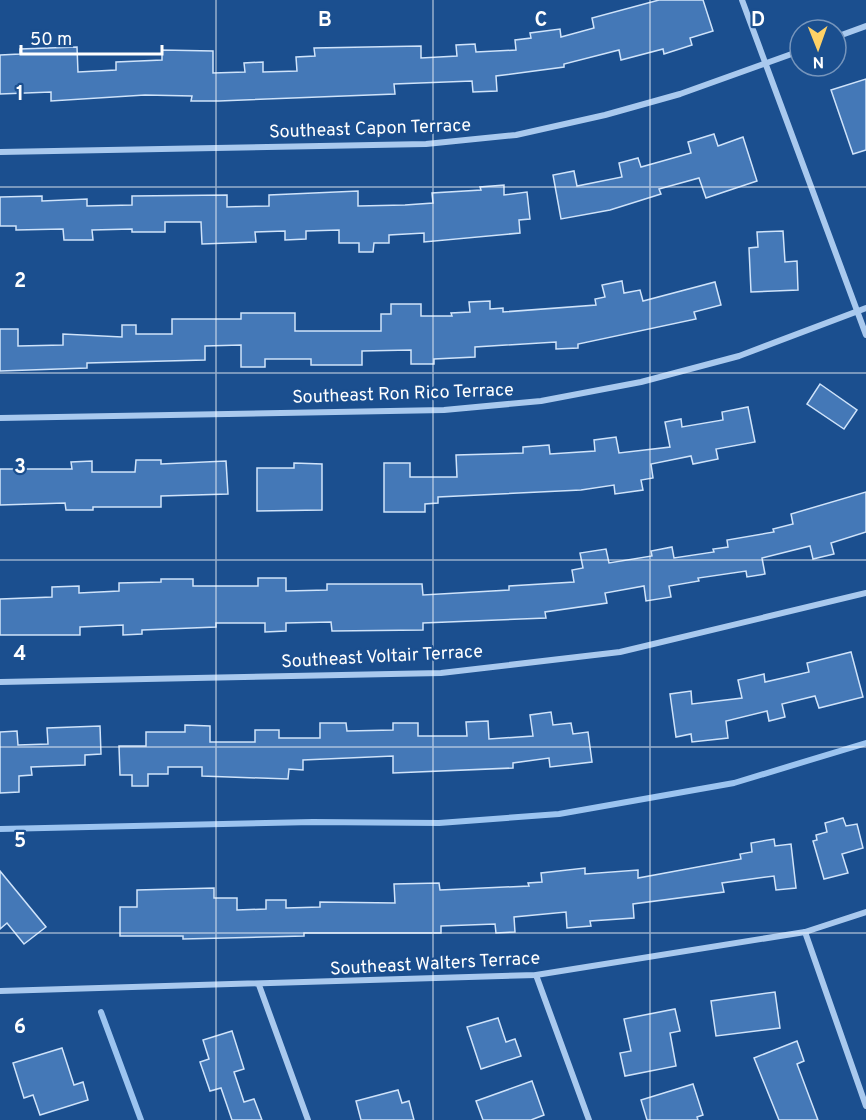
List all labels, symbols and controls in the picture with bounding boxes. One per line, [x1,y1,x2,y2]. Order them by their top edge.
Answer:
text: B [318,8,332,34]
text: C [535,8,547,34]
text: D [751,8,765,34]
scale bar [21,18,162,56]
north arrow [788,18,848,78]
text: 50 m [30,29,72,52]
text: N [812,51,824,71]
text: 1 [16,82,24,108]
street label: Southeast Capon Terrace [269,114,471,145]
text: 2 [14,269,26,295]
street label: Southeast Ron Rico Terrace [292,379,514,410]
text: 3 [14,455,26,481]
street label: Southeast Voltair Terrace [281,641,484,674]
text: 4 [14,642,26,668]
text: 5 [14,829,26,855]
street label: Southeast Walters Terrace [329,948,541,981]
text: 6 [14,1015,26,1041]

